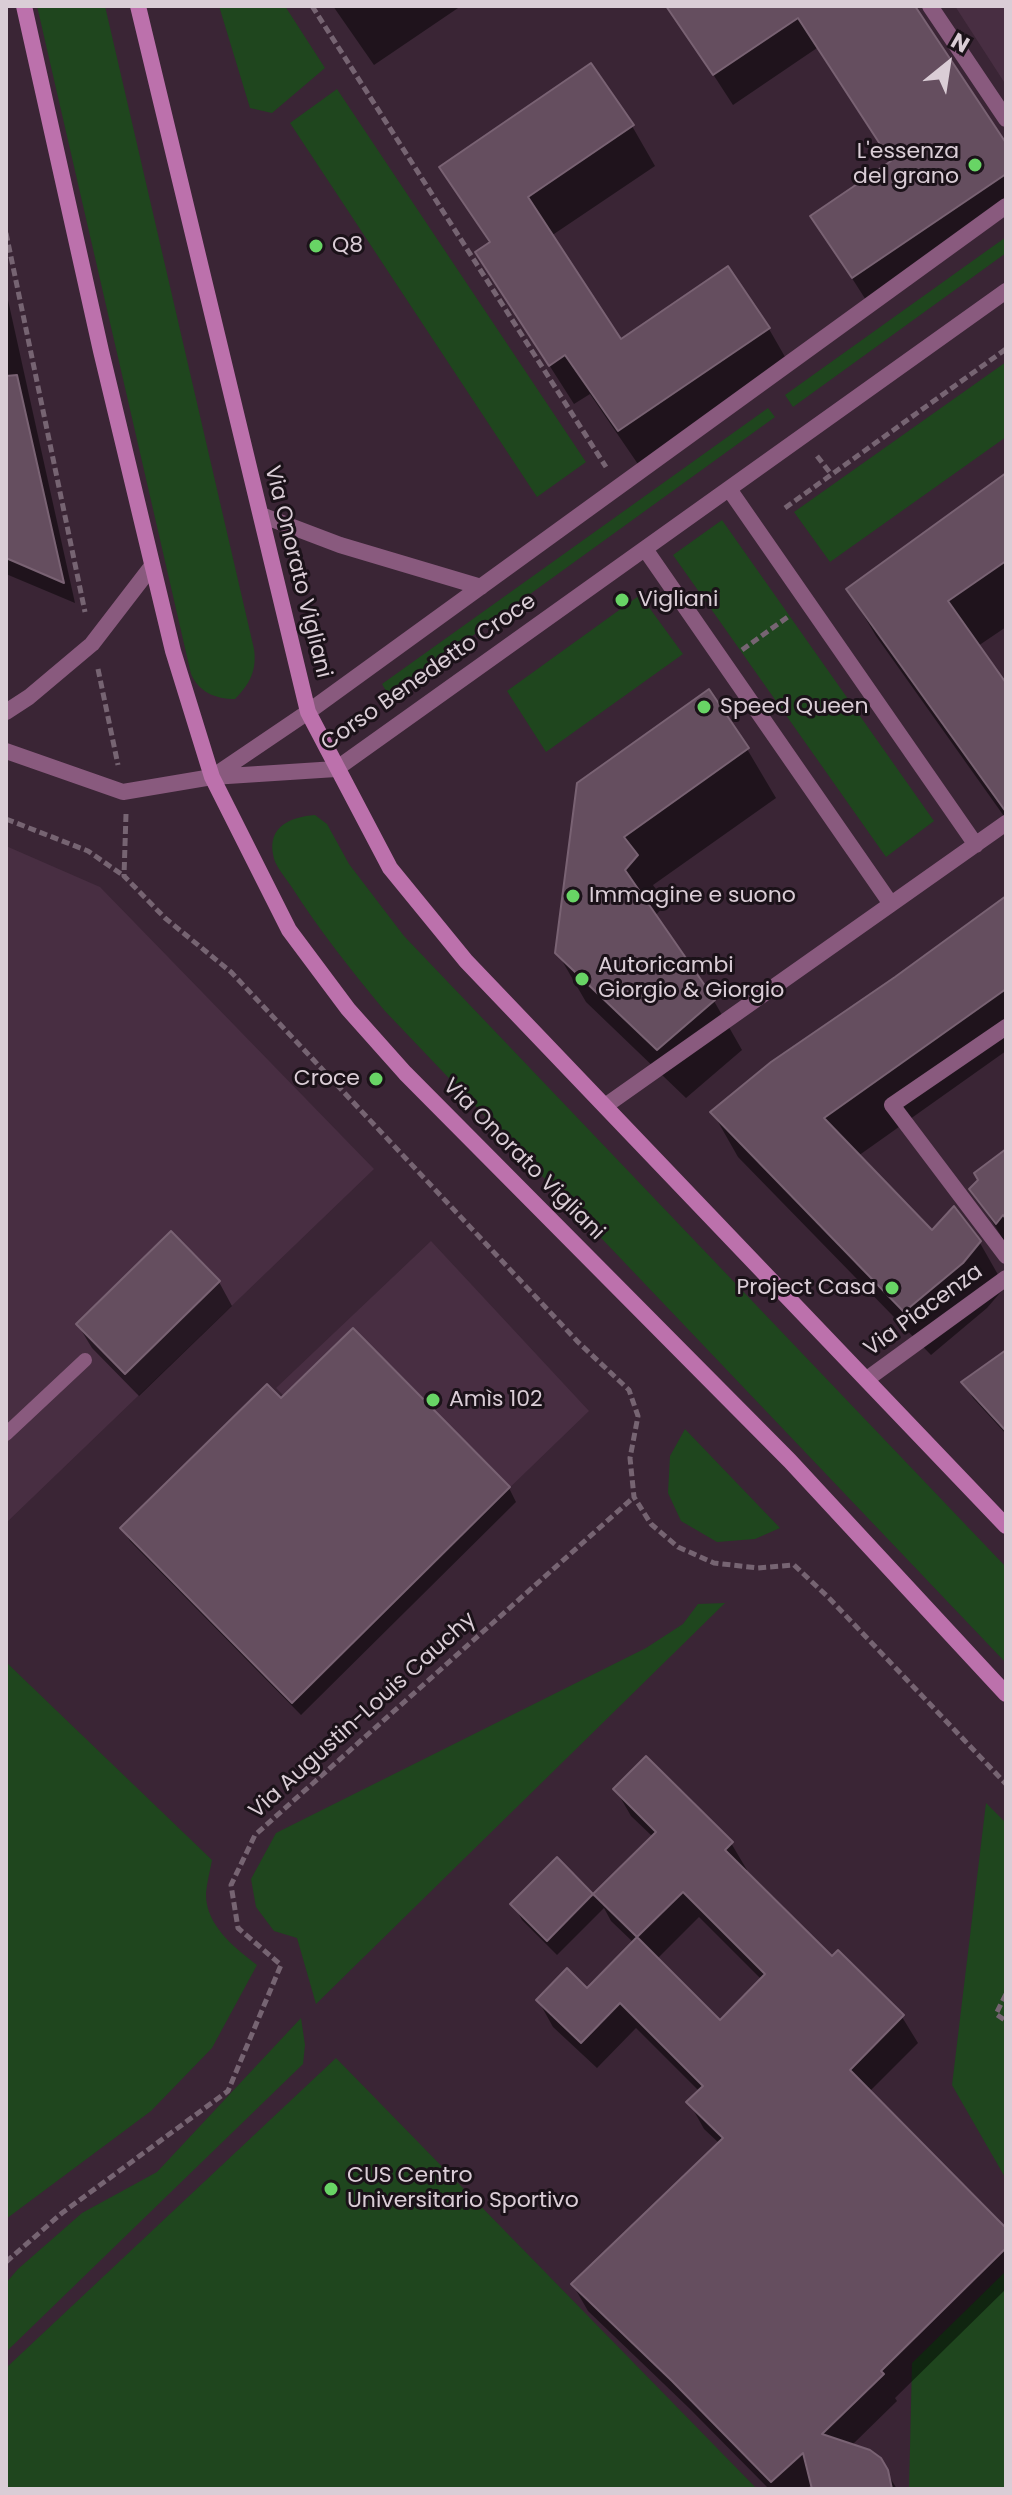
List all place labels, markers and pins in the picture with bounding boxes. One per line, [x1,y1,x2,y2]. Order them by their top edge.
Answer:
place label: L'essenza del grano [853,139,959,190]
marker: L'essenza del grano [966,156,984,174]
place label: Q8 [332,233,363,259]
marker: Q8 [307,237,325,255]
place label: Vigliani [638,587,718,613]
marker: Vigliani [613,591,631,609]
place label: Speed Queen [720,694,869,720]
marker: Speed Queen [695,698,713,716]
place label: Immagine e suono [589,883,796,909]
marker: Immagine e suono [564,887,582,905]
place label: Autoricambi Giorgio & Giorgio [598,953,784,1004]
marker: Autoricambi Giorgio & Giorgio [573,970,591,988]
place label: Croce [294,1066,360,1092]
marker: Croce [367,1070,385,1088]
place label: Project Casa [736,1275,876,1301]
marker: Project Casa [883,1279,901,1297]
place label: Amìs 102 [449,1387,543,1413]
marker: Amìs 102 [424,1391,442,1409]
place label: CUS Centro Universitario Sportivo [347,2163,579,2214]
marker: CUS Centro Universitario Sportivo [322,2180,340,2198]

